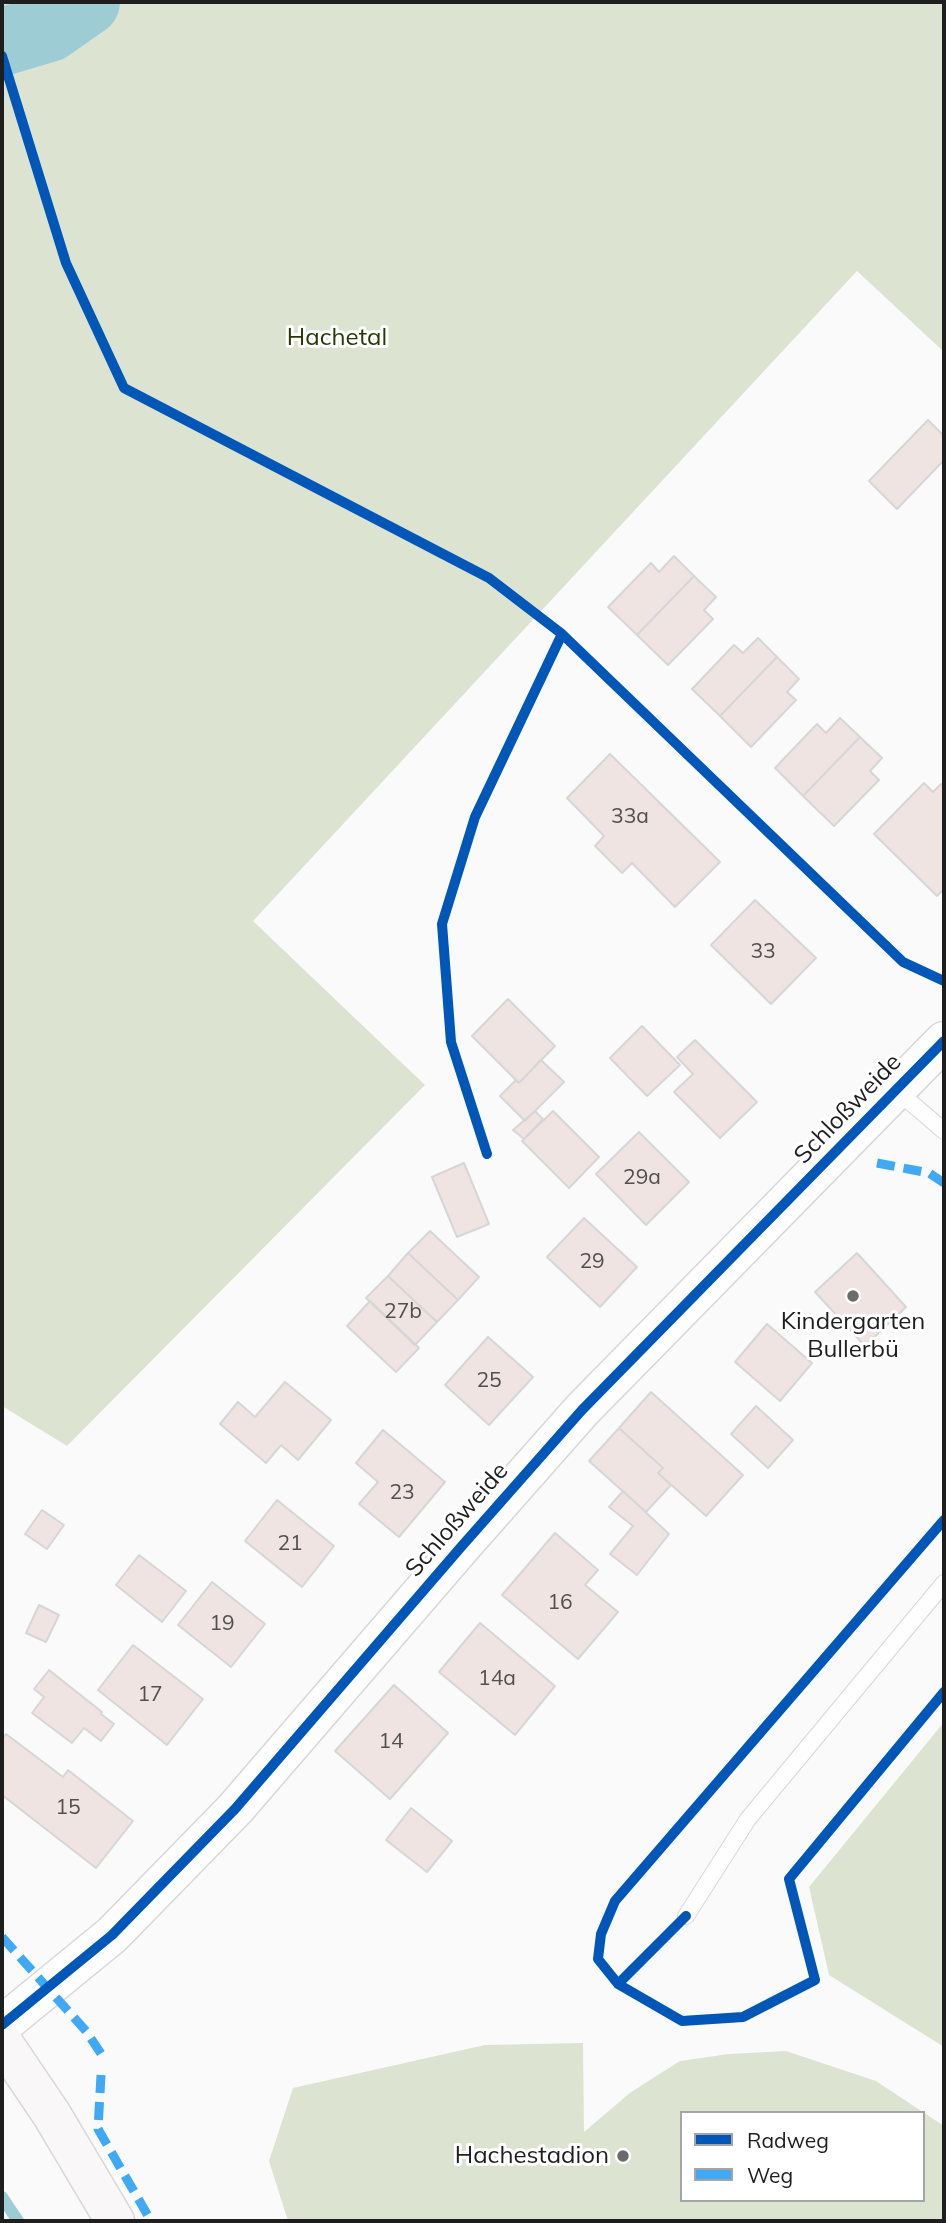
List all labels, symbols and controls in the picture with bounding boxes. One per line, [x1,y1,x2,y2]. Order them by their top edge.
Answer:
park label: Hachetal [287,324,387,352]
house number: 33a [611,804,649,830]
house number: 33 [750,939,776,965]
street label: Schloßweide [788,1048,908,1170]
house number: 29a [623,1165,661,1191]
house number: 29 [579,1249,605,1275]
marker: Kindergarten Bullerbü [845,1288,861,1304]
house number: 27b [384,1299,422,1325]
place label: Kindergarten Bullerbü [781,1308,925,1364]
house number: 25 [476,1368,502,1394]
street label: Schloßweide [400,1457,514,1583]
house number: 23 [389,1480,415,1506]
house number: 21 [277,1531,303,1557]
house number: 16 [547,1590,573,1616]
house number: 19 [209,1611,235,1637]
house number: 14a [478,1666,516,1692]
house number: 17 [137,1682,163,1708]
house number: 14 [378,1729,404,1755]
house number: 15 [55,1795,81,1821]
legend [680,2111,925,2202]
text: Radweg [747,2127,829,2153]
place label: Hachestadion [455,2142,609,2170]
marker: Hachestadion [615,2148,631,2164]
text: Weg [747,2162,793,2188]

